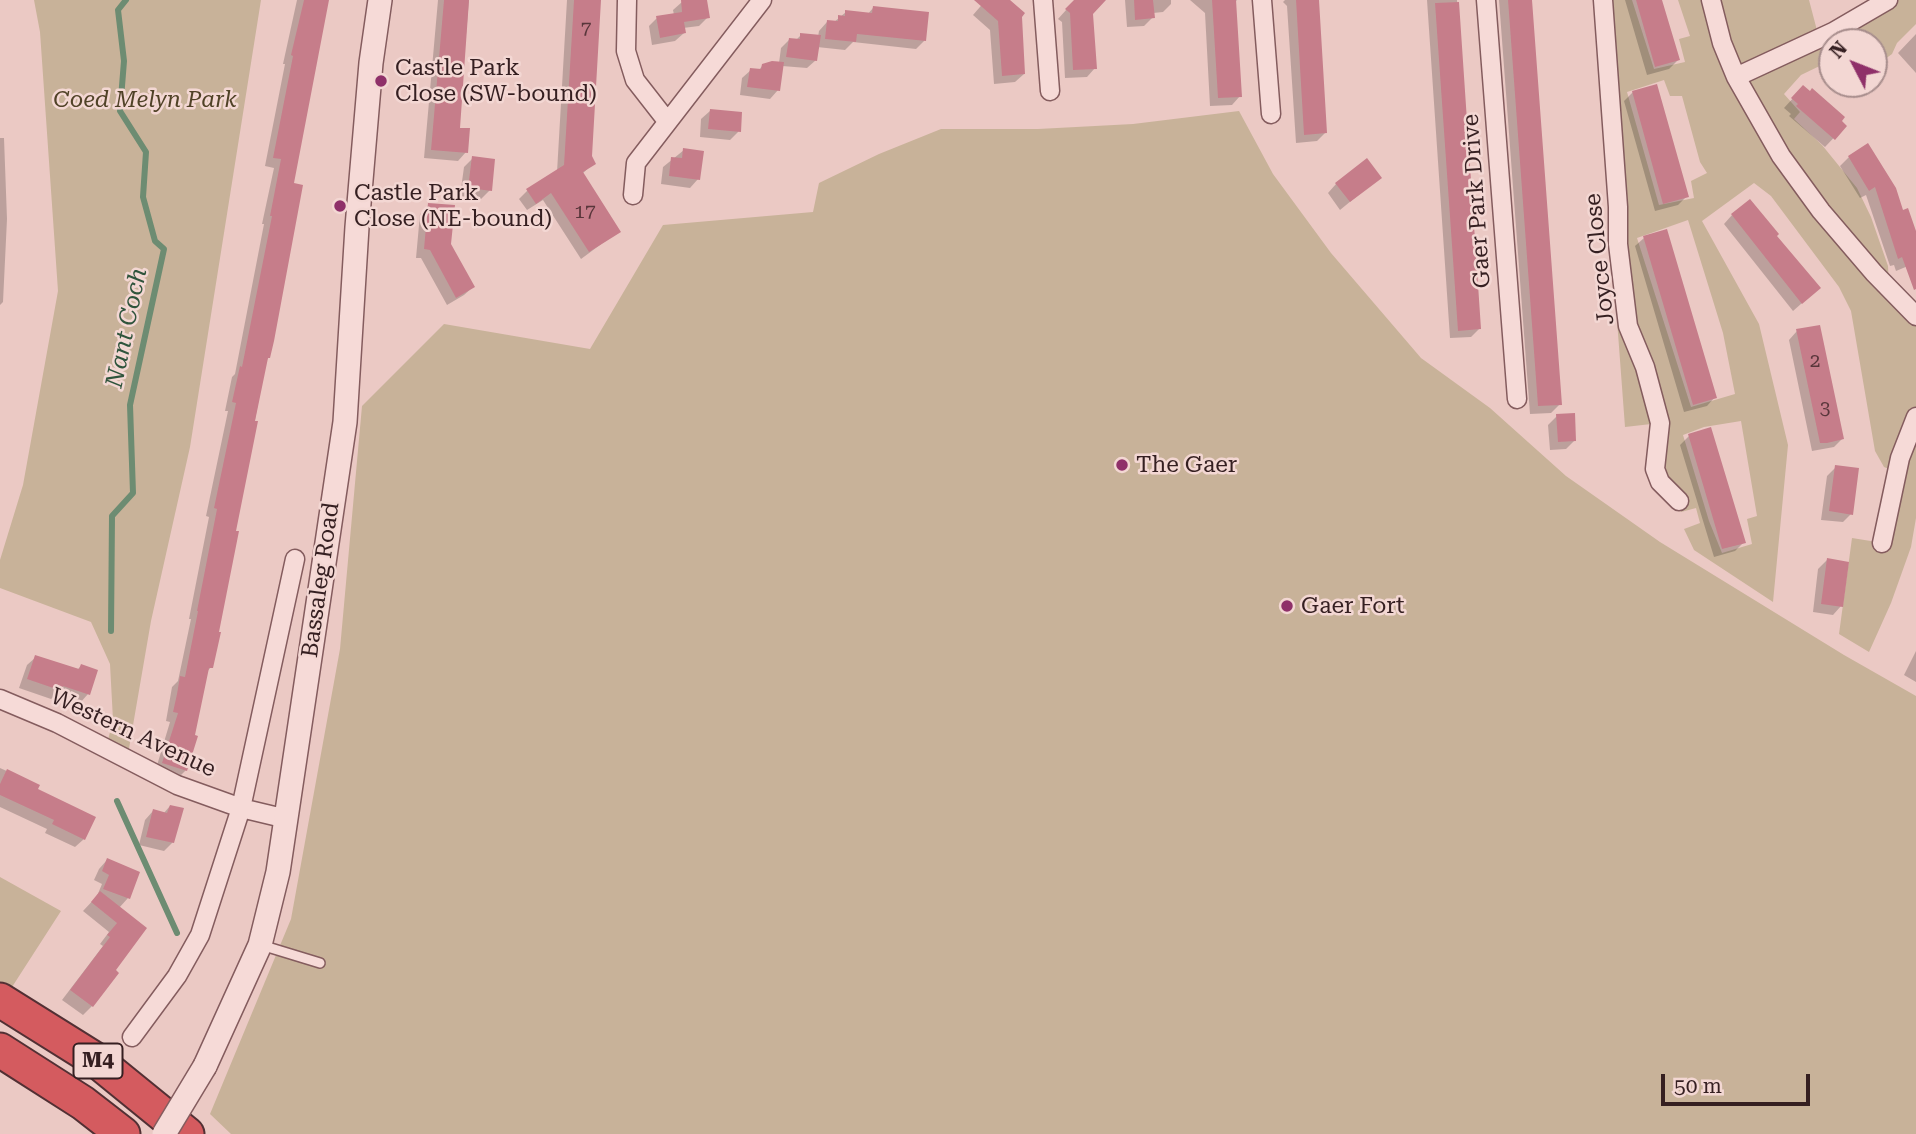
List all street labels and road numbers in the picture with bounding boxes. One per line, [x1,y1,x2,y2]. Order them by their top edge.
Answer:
street label: Gaer Park Drive [1457,113,1497,289]
street label: Joyce Close [1579,192,1621,326]
street label: Bassaleg Road [296,500,346,660]
street label: Western Avenue [46,683,220,783]
road number: M4 [74,1044,122,1078]

